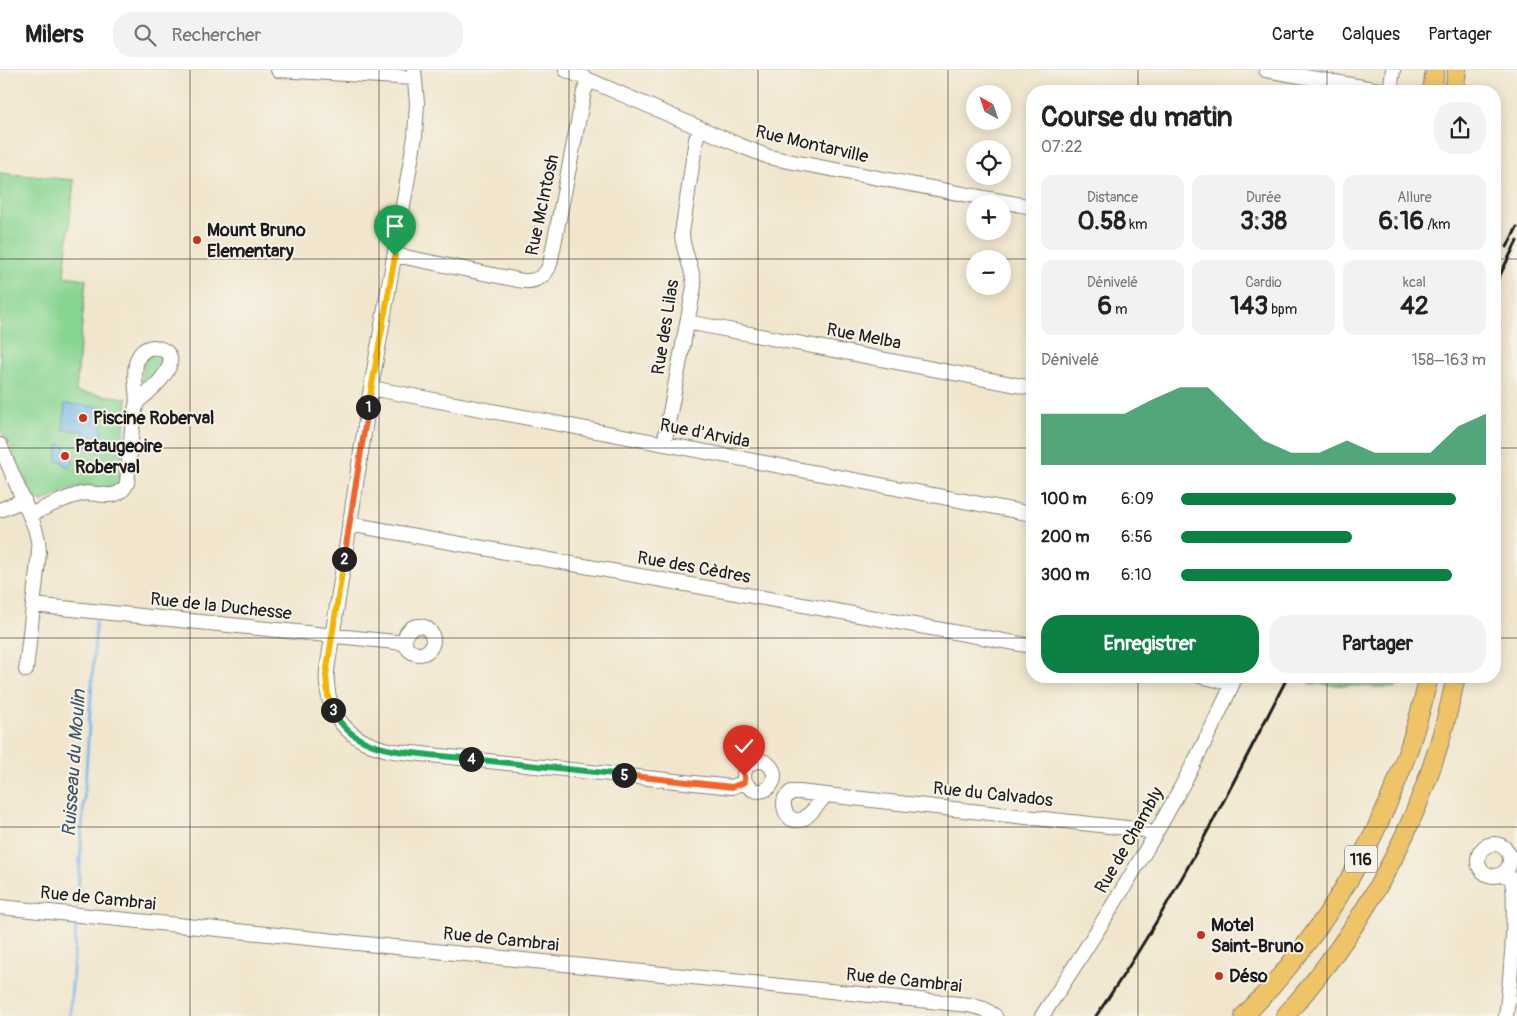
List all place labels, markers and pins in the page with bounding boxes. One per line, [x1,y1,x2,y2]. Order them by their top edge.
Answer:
pin [374,205,416,256]
place label: Mount Bruno Elementary [207,219,306,263]
marker: Mount Bruno Elementary [191,234,203,246]
pin: 1 [356,394,380,420]
place label: Piscine Roberval [93,407,214,430]
marker: Piscine Roberval [77,412,89,424]
place label: Pataugeoire Roberval [75,435,163,479]
marker: Pataugeoire Roberval [59,450,71,462]
pin: 2 [332,546,356,572]
pin: 3 [320,698,346,722]
pin [723,725,765,776]
pin: 4 [458,746,484,772]
pin: 5 [612,762,636,788]
place label: Motel Saint-Bruno [1211,914,1304,958]
marker: Motel Saint-Bruno [1195,929,1207,941]
place label: Déso [1229,965,1268,988]
marker: Déso [1213,970,1225,982]

